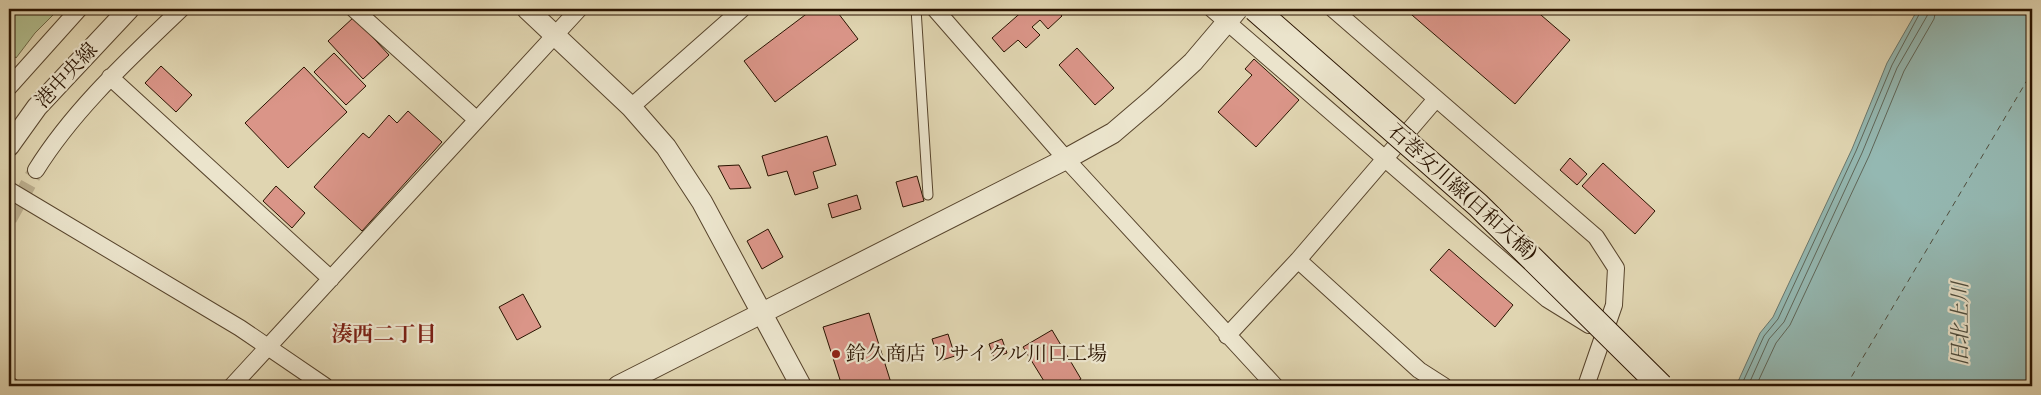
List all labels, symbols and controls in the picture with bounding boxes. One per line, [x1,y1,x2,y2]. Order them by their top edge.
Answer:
street label: 港中央線 [31,38,103,114]
street label: 石巻女川線(日和大橋) [1382,119,1542,267]
water label: 旧北上川 [1948,280,1974,366]
district label: 湊西二丁目 [332,322,437,348]
place label: 鈴久商店 リサイクル川口工場 [846,342,1107,367]
marker: 鈴久商店 リサイクル川口工場 [830,348,842,360]

